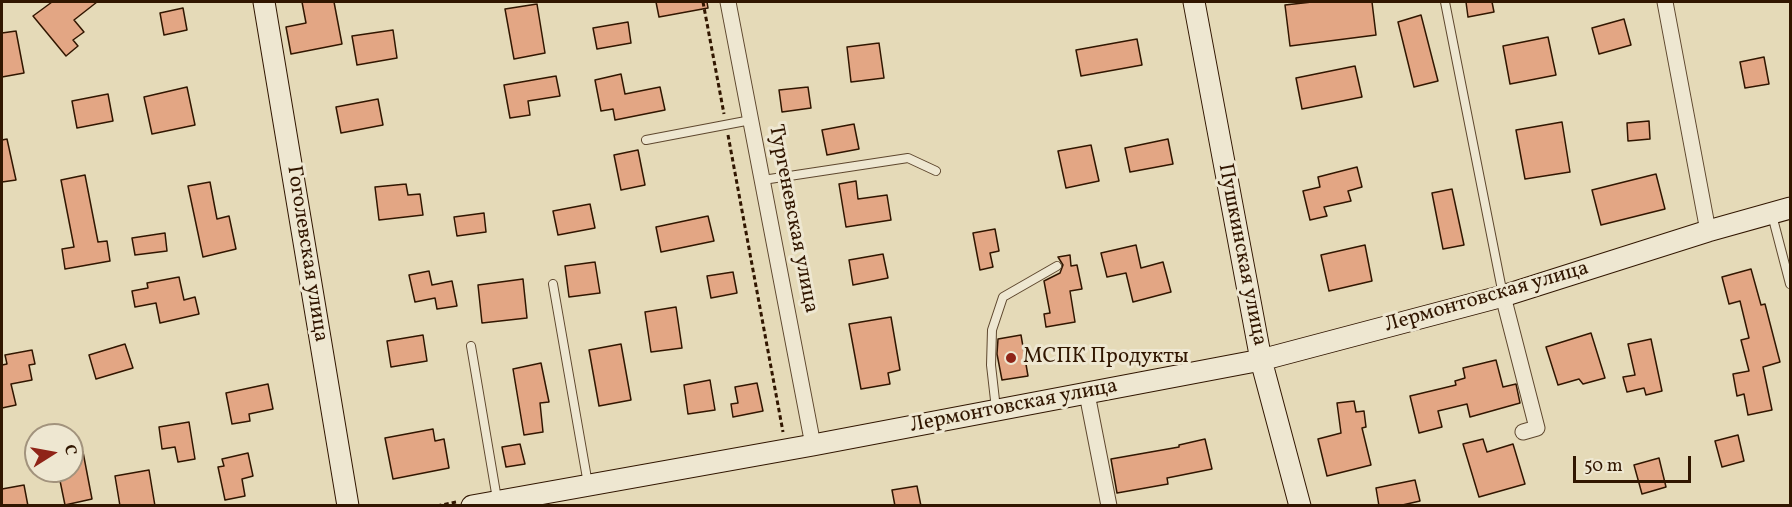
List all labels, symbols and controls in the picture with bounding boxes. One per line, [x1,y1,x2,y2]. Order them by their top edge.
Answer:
street label: Тургеневская улица [761,123,823,315]
street label: Пушкинская улица [1211,162,1271,348]
street label: Гоголевская улица [280,164,332,344]
street label: Лермонтовская улица [1382,257,1592,339]
place label: МСПК Продукты [1023,345,1189,371]
marker: МСПК Продукты [1004,351,1018,365]
street label: Лермонтовская улица [908,374,1120,440]
north arrow [24,423,84,483]
text: С [58,443,81,457]
scale bar [1576,444,1694,482]
text: 50 m [1584,454,1623,479]

